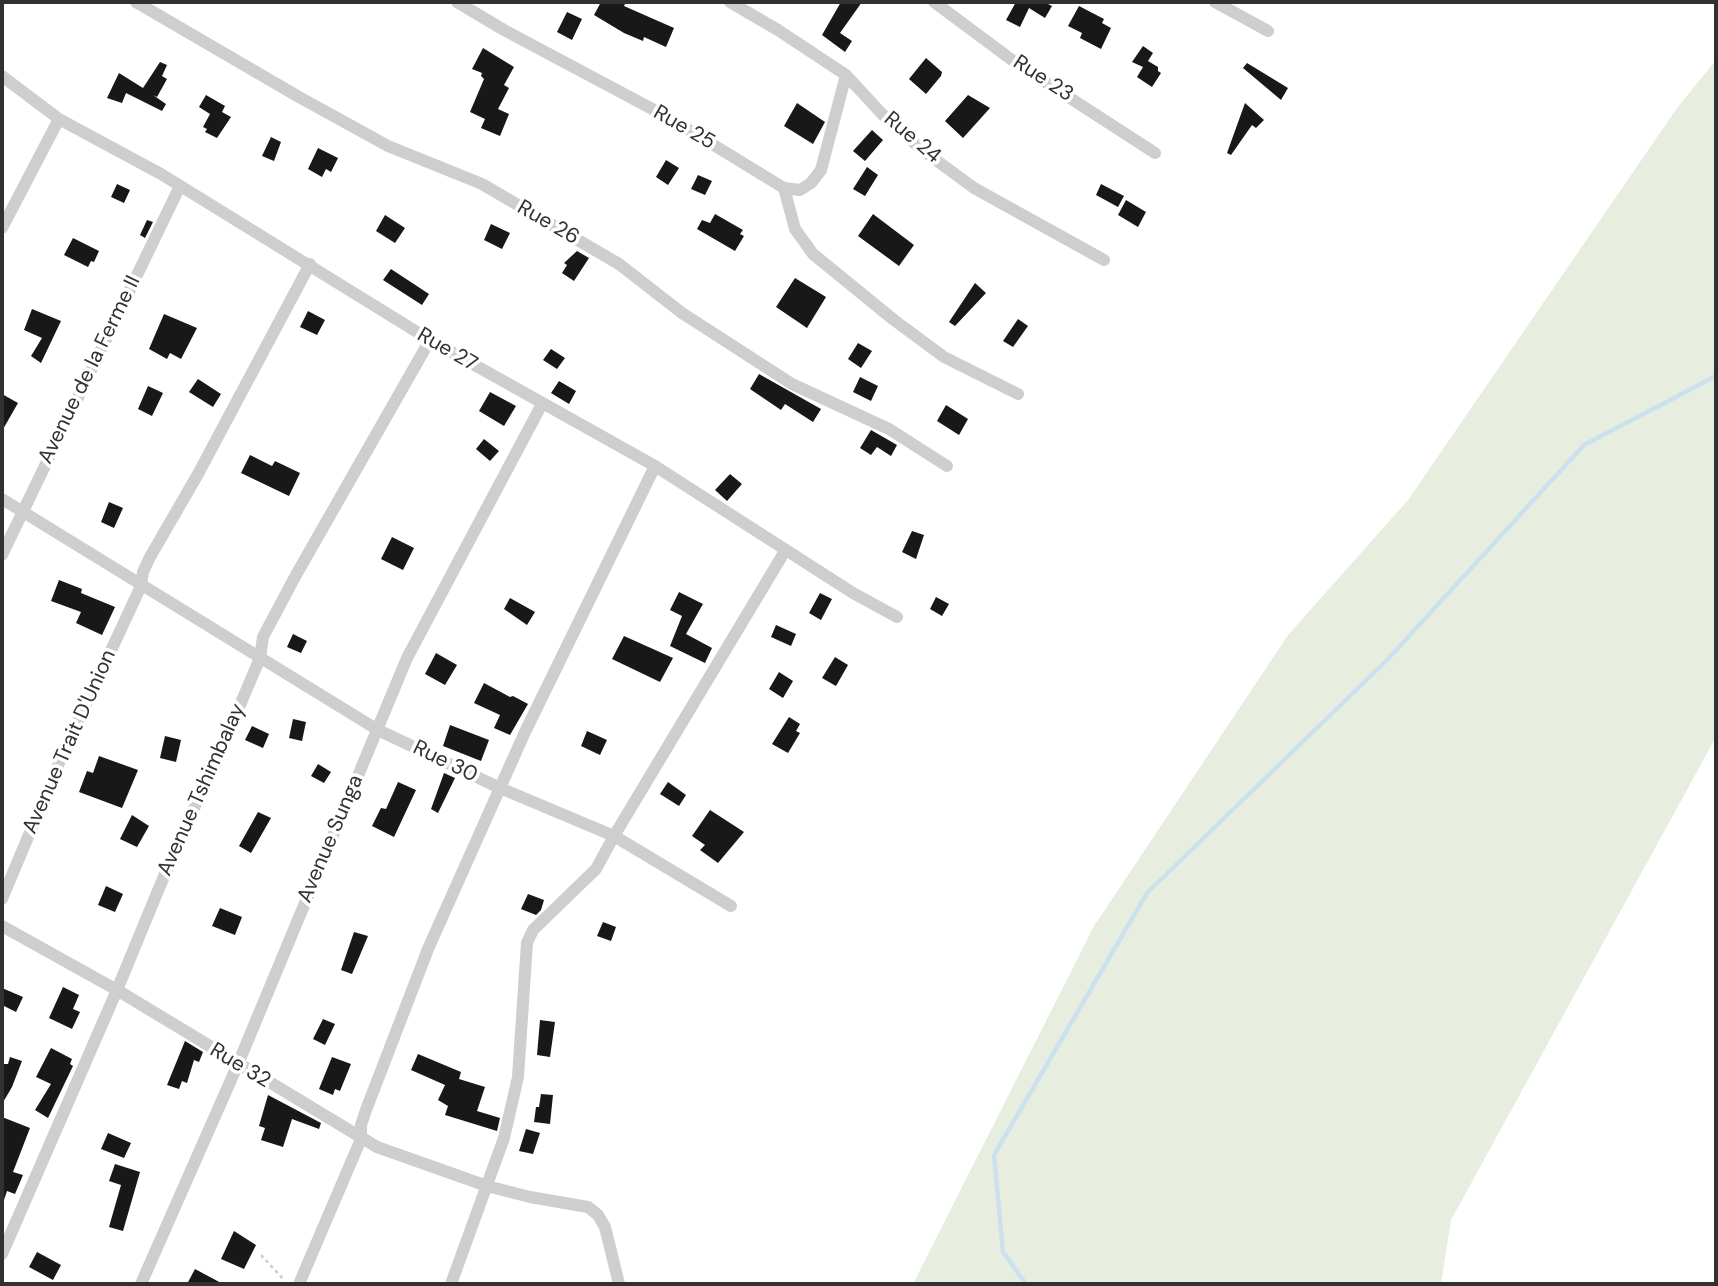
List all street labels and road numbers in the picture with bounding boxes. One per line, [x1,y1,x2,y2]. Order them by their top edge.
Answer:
street label: Rue 23 [1008,50,1078,108]
street label: Rue 25 [649,100,719,156]
street label: Rue 24 [878,107,946,169]
street label: Rue 26 [513,195,583,251]
street label: Avenue de la Ferme II [34,272,146,468]
street label: Rue 27 [413,323,481,377]
street label: Avenue Trait D'Union [18,646,122,838]
street label: Avenue Tshimbalay [153,700,251,880]
street label: Rue 30 [409,736,481,788]
street label: Avenue Sunga [293,771,369,907]
street label: Rue 32 [205,1038,275,1094]

